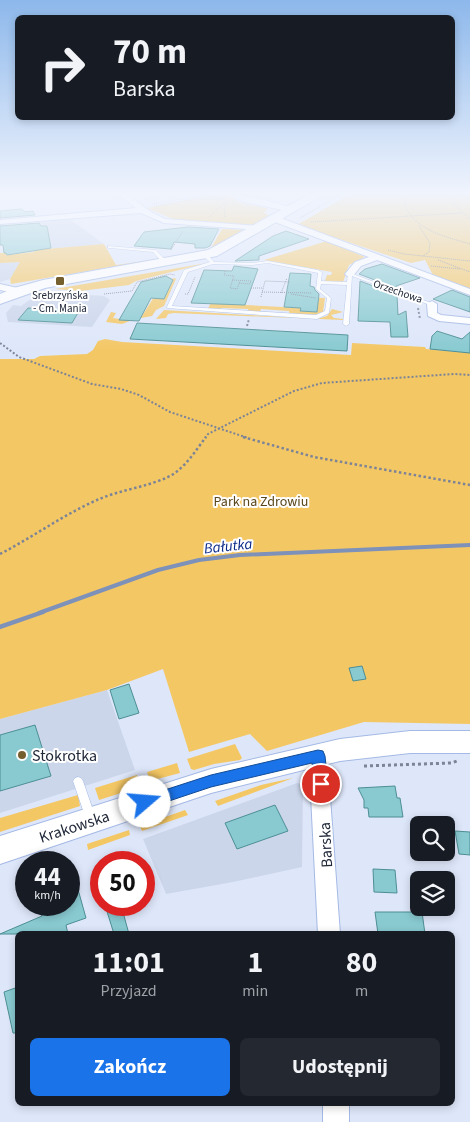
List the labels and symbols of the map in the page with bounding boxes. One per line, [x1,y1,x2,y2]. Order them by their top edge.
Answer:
marker: Srebrzyńska - Cm. Mania [54,275,66,287]
street label: Orzechowa [371,276,425,307]
place label: Srebrzyńska - Cm. Mania [32,288,88,316]
park label: Park na Zdrowiu [214,492,308,512]
water label: Bałutka [203,534,253,559]
place label: Stokrotka [32,745,97,767]
marker: Stokrotka [16,749,28,761]
pin [300,763,342,805]
position arrow [118,775,170,827]
street label: Krakowska [36,805,112,849]
street label: Barska [314,822,338,868]
speed limit sign: 50 [90,851,155,916]

